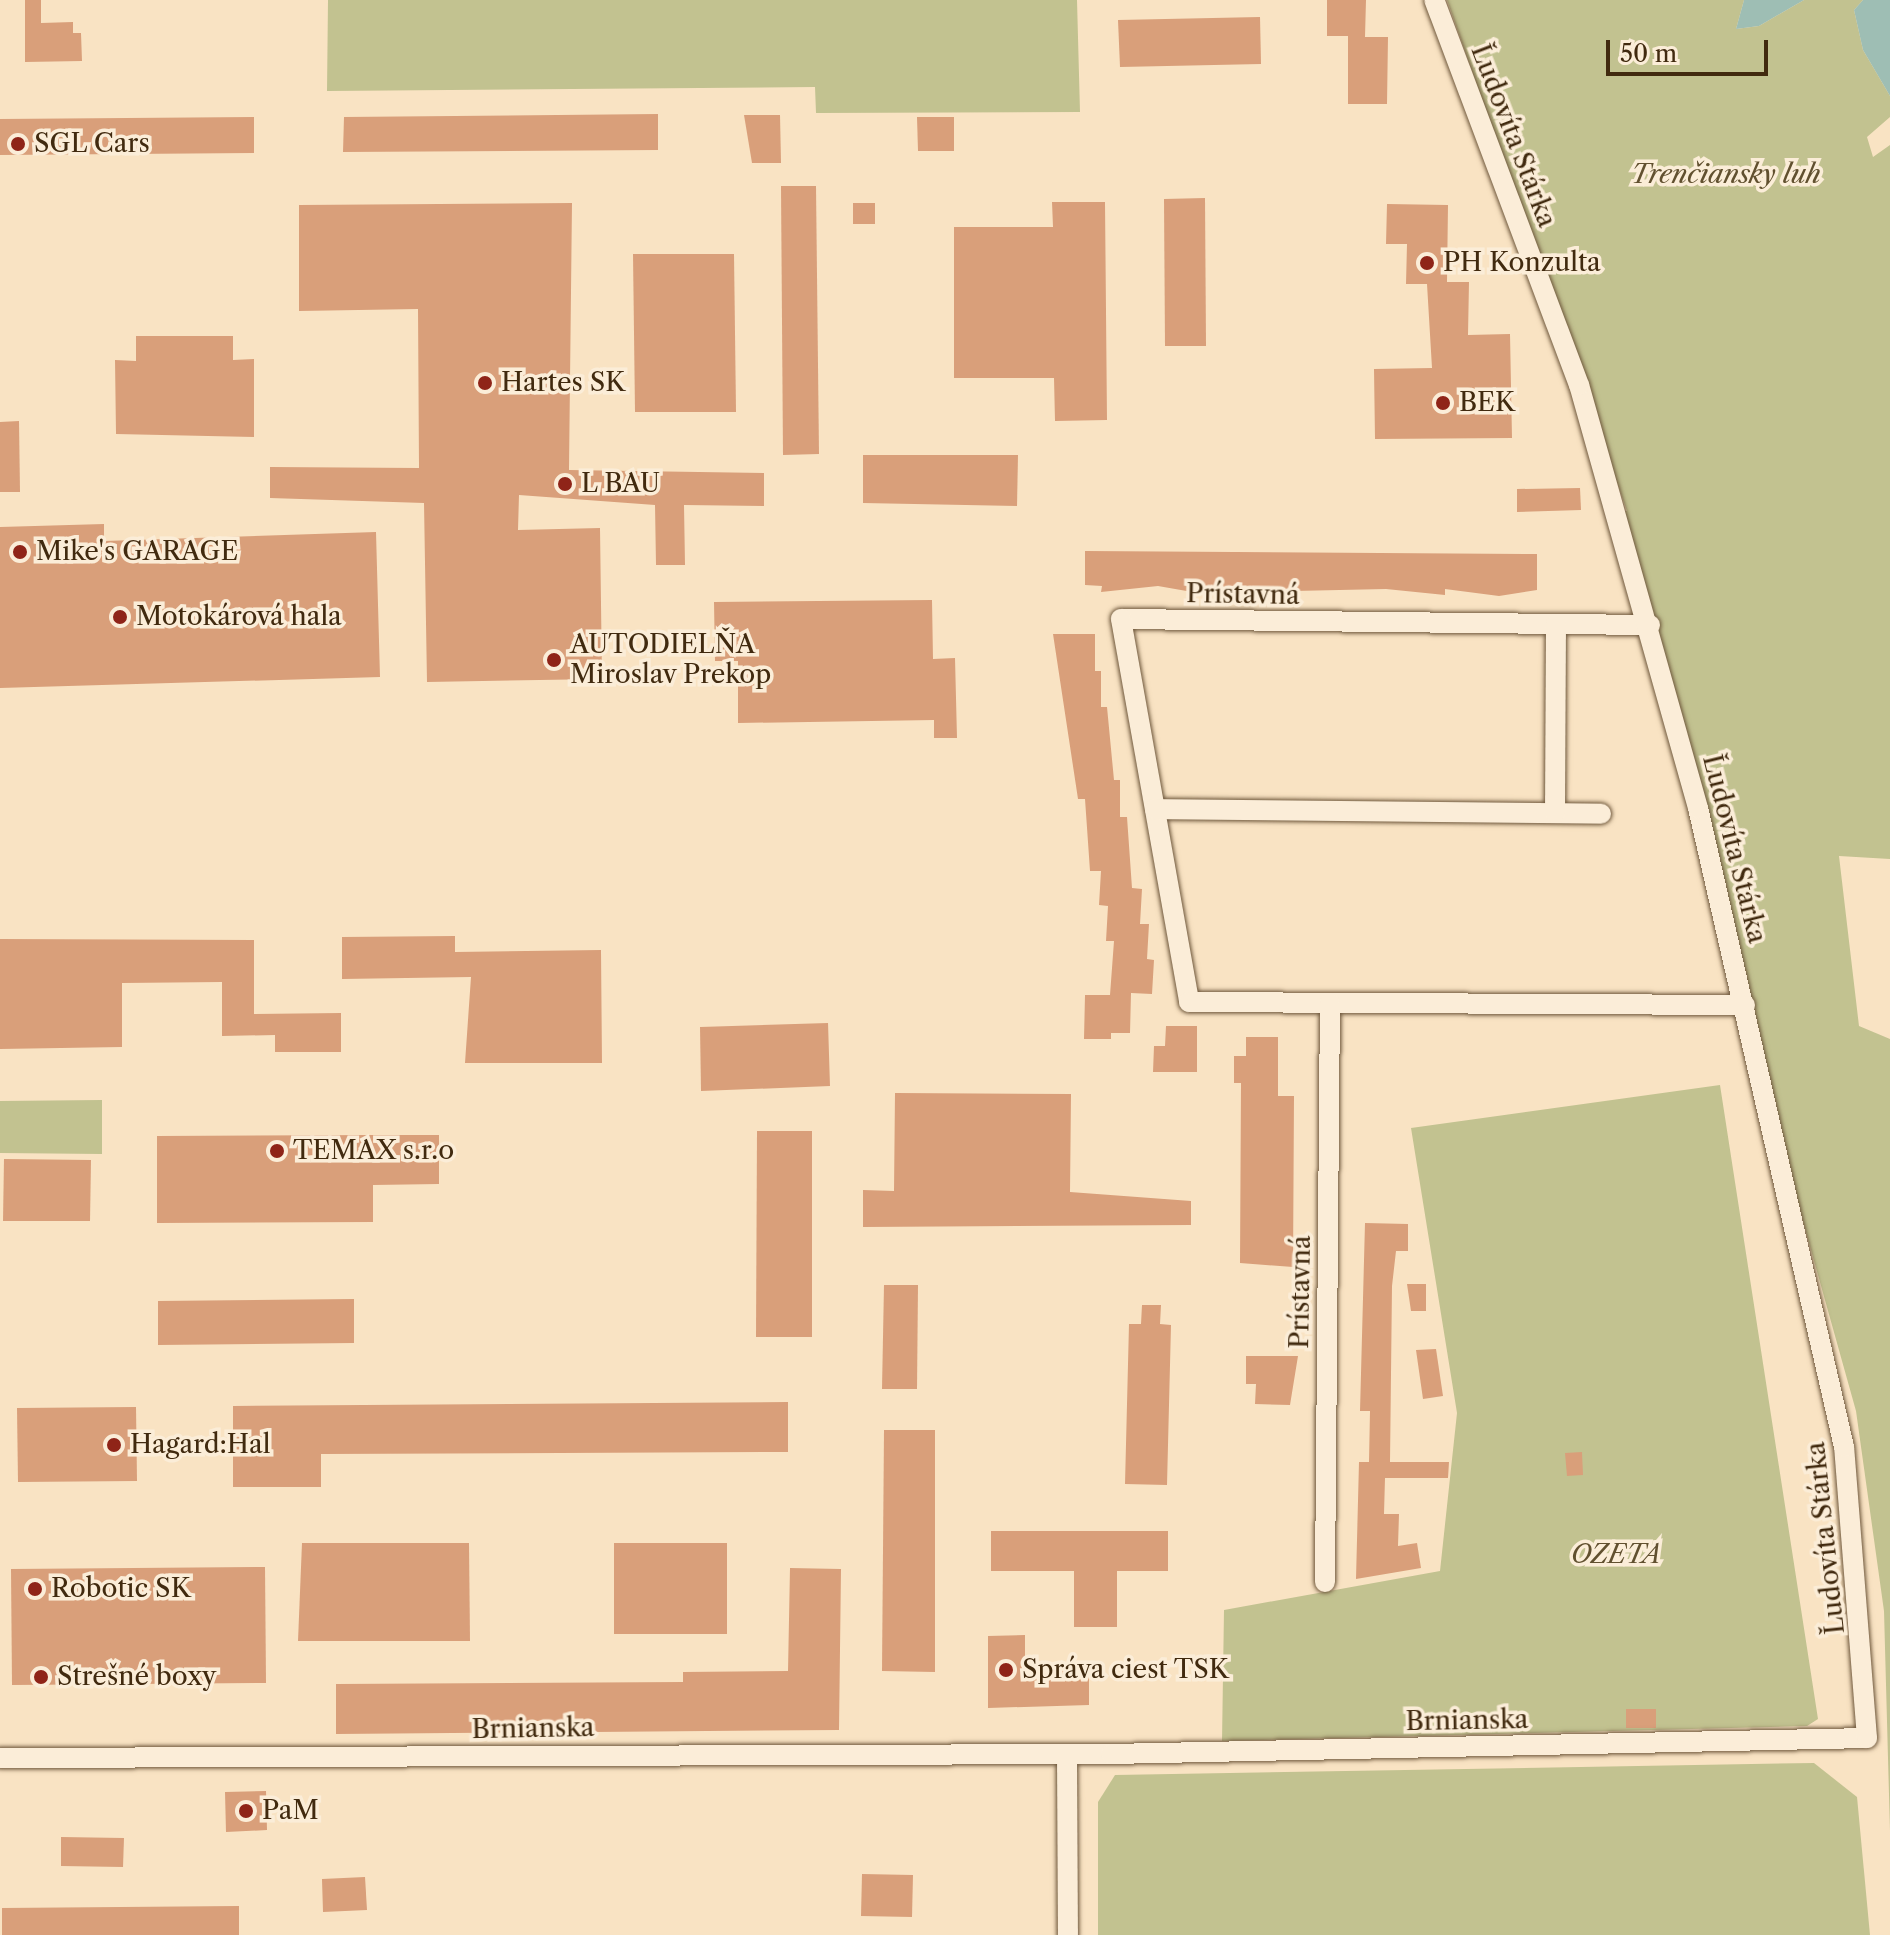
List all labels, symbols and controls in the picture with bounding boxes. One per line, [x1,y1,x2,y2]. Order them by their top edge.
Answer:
scale bar [1610,24,1772,74]
text: 50 m [1620,39,1677,68]
street label: Ľudovíta Stárka [1464,40,1562,232]
place label: SGL Cars [34,128,151,160]
marker: SGL Cars [9,135,27,153]
park label: Trenčiansky luh [1631,159,1821,191]
place label: PH Konzulta [1443,247,1601,279]
marker: PH Konzulta [1418,254,1436,272]
place label: Hartes SK [501,367,626,399]
marker: Hartes SK [476,374,494,392]
place label: BEK [1459,387,1515,419]
marker: BEK [1434,394,1452,412]
place label: L BAU [581,468,661,500]
marker: L BAU [556,475,574,493]
place label: Mike's GARAGE [36,536,238,568]
marker: Mike's GARAGE [11,543,29,561]
street label: Prístavná [1186,578,1300,612]
place label: Motokárová hala [136,601,342,633]
marker: Motokárová hala [111,608,129,626]
place label: AUTODIELŇA Miroslav Prekop [570,629,772,690]
marker: AUTODIELŇA Miroslav Prekop [545,651,563,669]
street label: Ľudovíta Stárka [1695,751,1773,947]
place label: TEMAX s.r.o [293,1135,455,1167]
marker: TEMAX s.r.o [268,1142,286,1160]
street label: Prístavná [1284,1235,1318,1349]
place label: Hagard:Hal [130,1429,270,1461]
marker: Hagard:Hal [105,1436,123,1454]
street label: Ľudovíta Stárka [1800,1440,1852,1636]
park label: OZETA [1571,1539,1661,1571]
place label: Robotic SK [51,1573,191,1605]
marker: Robotic SK [26,1580,44,1598]
place label: Správa ciest TSK [1022,1654,1230,1686]
place label: Strešné boxy [57,1661,217,1693]
marker: Správa ciest TSK [997,1661,1015,1679]
marker: Strešné boxy [32,1668,50,1686]
street label: Brnianska [1405,1704,1529,1738]
street label: Brnianska [471,1712,595,1746]
place label: PaM [262,1795,319,1827]
marker: PaM [237,1802,255,1820]

